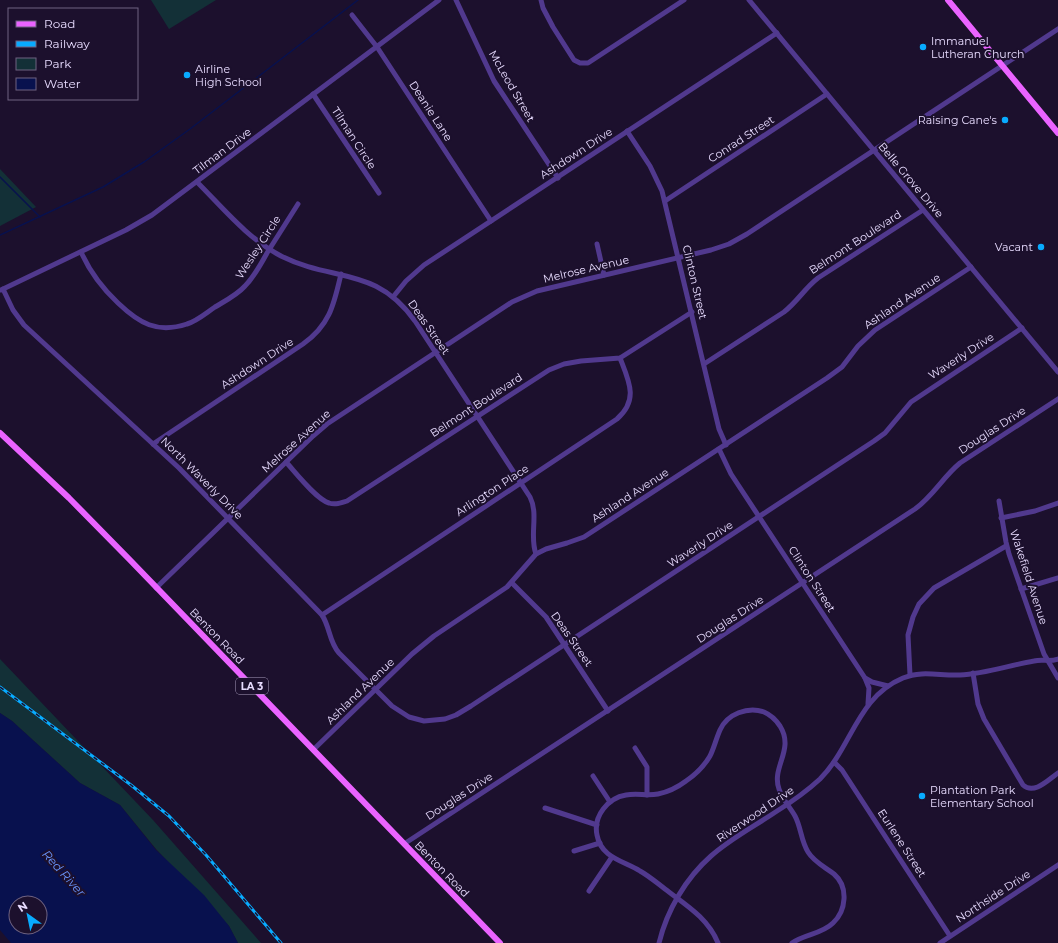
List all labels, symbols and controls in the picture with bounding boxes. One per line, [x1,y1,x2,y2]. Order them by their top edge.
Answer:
legend [8,8,138,100]
text: Road [44,16,75,31]
place label: Immanuel Lutheran Church [931,34,1025,61]
text: Railway [44,36,90,51]
marker: Immanuel Lutheran Church [918,42,928,52]
street label: McLeod Street [486,48,538,125]
text: Park [44,56,72,71]
place label: Airline High School [195,62,262,89]
marker: Airline High School [182,70,192,80]
text: Water [44,76,81,91]
street label: Deanie Lane [406,78,456,144]
street label: Tilman Circle [329,104,380,172]
street label: Conrad Street [705,112,777,166]
place label: Raising Cane's [918,113,998,127]
marker: Raising Cane's [1000,115,1010,125]
street label: Tilman Drive [190,124,254,178]
street label: Ashdown Drive [537,124,615,182]
street label: Belle Grove Drive [875,139,947,221]
street label: Belmont Boulevard [806,207,904,277]
street label: Wesley Circle [232,212,284,281]
place label: Vacant [995,240,1034,254]
marker: Vacant [1036,242,1046,252]
street label: Clinton Street [680,243,710,321]
street label: Melrose Avenue [542,252,631,286]
street label: Ashland Avenue [861,270,943,332]
street label: Deas Street [405,297,453,357]
street label: Waverly Drive [926,329,997,382]
street label: Ashdown Drive [218,334,296,392]
street label: Belmont Boulevard [427,370,525,440]
street label: Douglas Drive [956,403,1029,457]
street label: Melrose Avenue [259,406,334,476]
street label: North Waverly Drive [158,434,246,522]
street label: Arlington Place [453,461,532,519]
street label: Ashland Avenue [589,465,672,525]
street label: Waverly Drive [665,517,736,570]
street label: Wakefield Avenue [1007,528,1051,627]
street label: Clinton Street [785,543,839,615]
street label: Douglas Drive [694,592,767,646]
street label: Benton Road [187,605,247,667]
street label: Deas Street [548,609,596,669]
street label: Ashland Avenue [323,655,397,727]
road number: LA 3 [236,678,268,694]
street label: Douglas Drive [423,769,496,823]
street label: Riverwood Drive [714,783,797,845]
place label: Plantation Park Elementary School [930,783,1034,810]
marker: Plantation Park Elementary School [917,791,927,801]
street label: Eurlene Street [875,806,930,880]
street label: Benton Road [412,838,472,900]
water label: Red River [39,847,89,900]
street label: Northside Drive [953,866,1033,925]
north arrow [8,895,48,935]
text: N [15,898,30,915]

